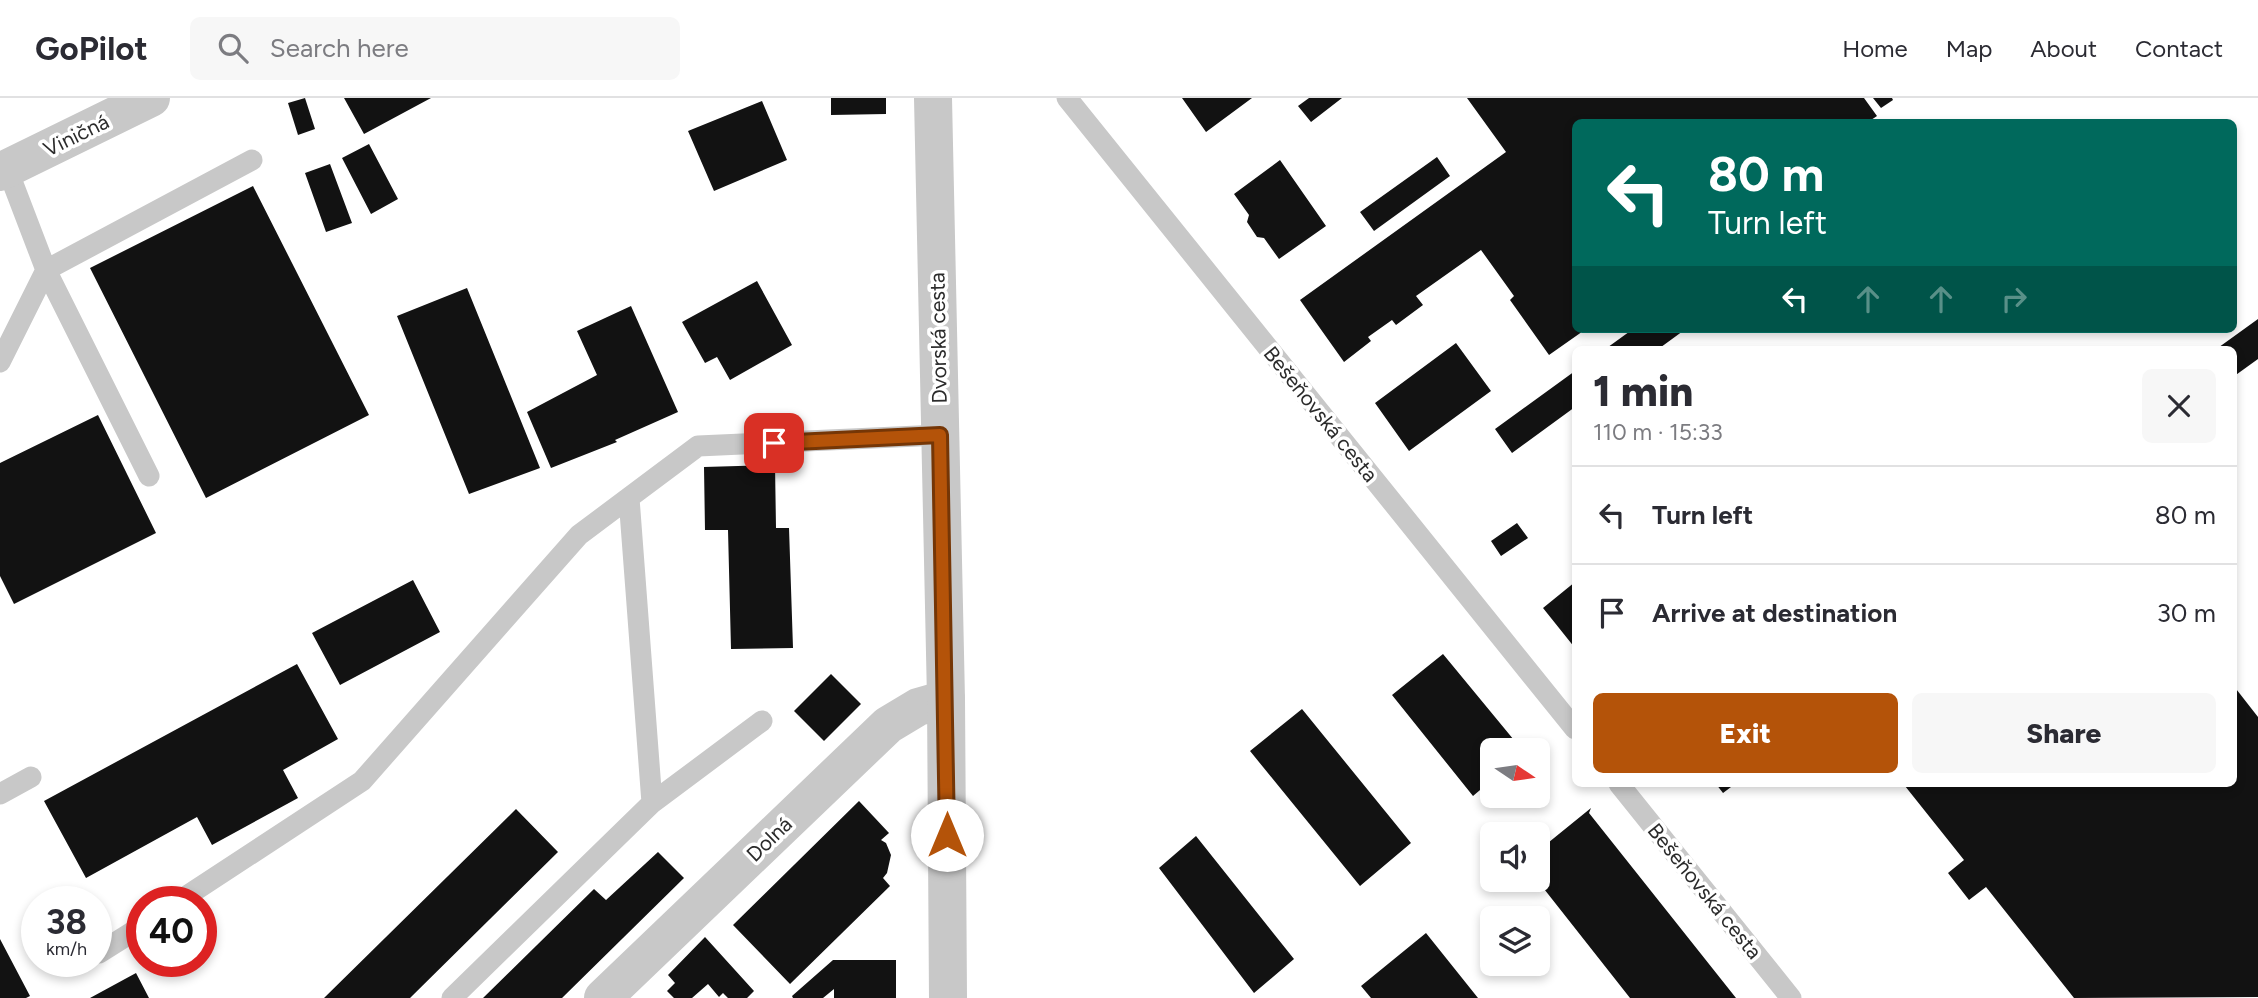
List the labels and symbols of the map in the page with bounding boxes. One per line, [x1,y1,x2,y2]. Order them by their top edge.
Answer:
street label: Viničná [39,108,113,162]
street label: Dvorská cesta [924,272,952,404]
street label: Bešeňovská cesta [1259,341,1383,487]
pin [744,413,804,473]
north arrow [1480,738,1550,808]
position arrow [910,798,984,872]
street label: Dolná [741,811,797,867]
street label: Bešeňovská cesta [1643,818,1767,964]
speed limit sign: 40 [126,886,217,977]

